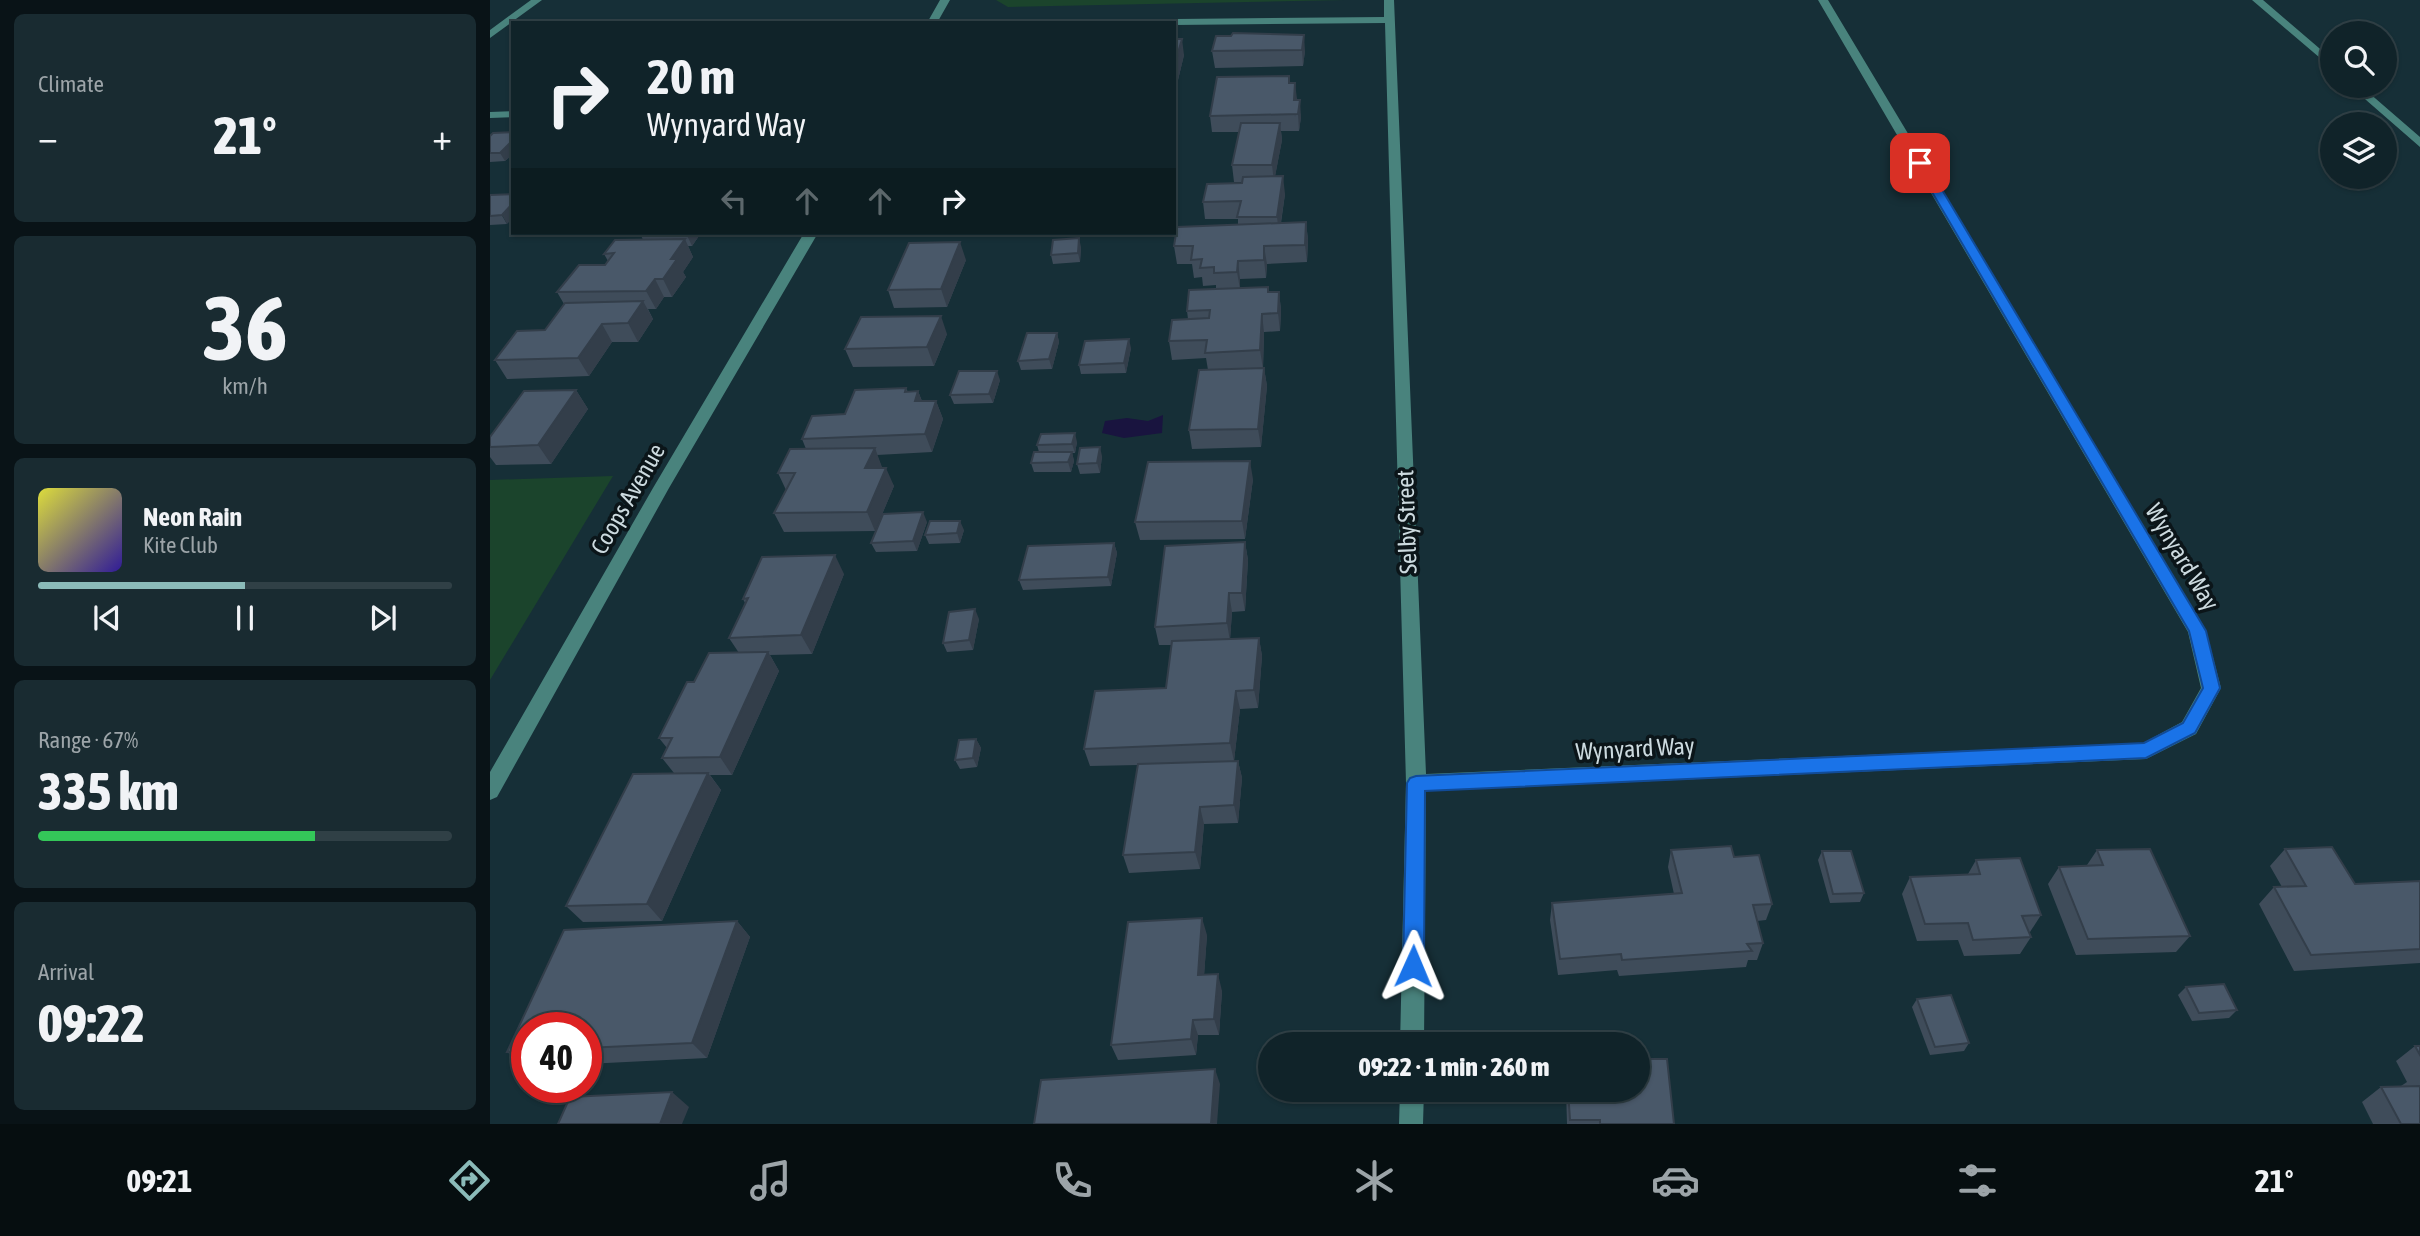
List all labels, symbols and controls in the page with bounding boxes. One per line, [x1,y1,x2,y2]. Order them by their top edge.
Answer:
map controls [2320,21,2397,189]
button: search [2320,21,2397,98]
text: 20 m [647,48,735,104]
icon: right [532,49,623,140]
text: Climate [38,71,104,97]
text: 21° [213,105,277,165]
text: Wynyard Way [647,106,806,143]
button: layers [2320,112,2397,189]
text: − [38,115,58,158]
text: + [432,115,452,158]
pin [1890,133,1950,193]
icon: arrive [1901,144,1939,182]
icon: left [715,182,753,220]
icon: ahead [788,182,826,220]
icon: ahead [861,182,899,220]
icon: right [934,182,972,220]
text: 36 [202,275,288,379]
text: km/h [222,373,268,399]
street label: Coops Avenue [585,439,670,559]
street label: Selby Street [1391,469,1422,575]
street label: Wynyard Way [2140,499,2225,615]
text: Neon Rain [143,502,242,532]
text: Kite Club [143,532,218,558]
icon: previous [88,599,126,637]
icon: pause [226,599,264,637]
icon: next [364,599,402,637]
text: Range · 67% [38,727,138,753]
street label: Wynyard Way [1575,732,1695,765]
text: 335 km [38,761,179,821]
position arrow [1376,929,1450,1003]
text: Arrival [38,959,94,985]
text: 09:22 [38,993,145,1053]
speed limit sign: 40 [511,1012,602,1103]
text: 09:22 · 1 min · 260 m [1359,1052,1549,1082]
icon: directions [445,1156,494,1205]
icon: music [746,1156,795,1205]
icon: phone [1048,1156,1097,1205]
icon: climate [1350,1156,1399,1205]
icon: car [1651,1156,1700,1205]
icon: filters [1953,1156,2002,1205]
text: 09:21 [126,1162,192,1199]
text: 21° [2255,1162,2294,1199]

